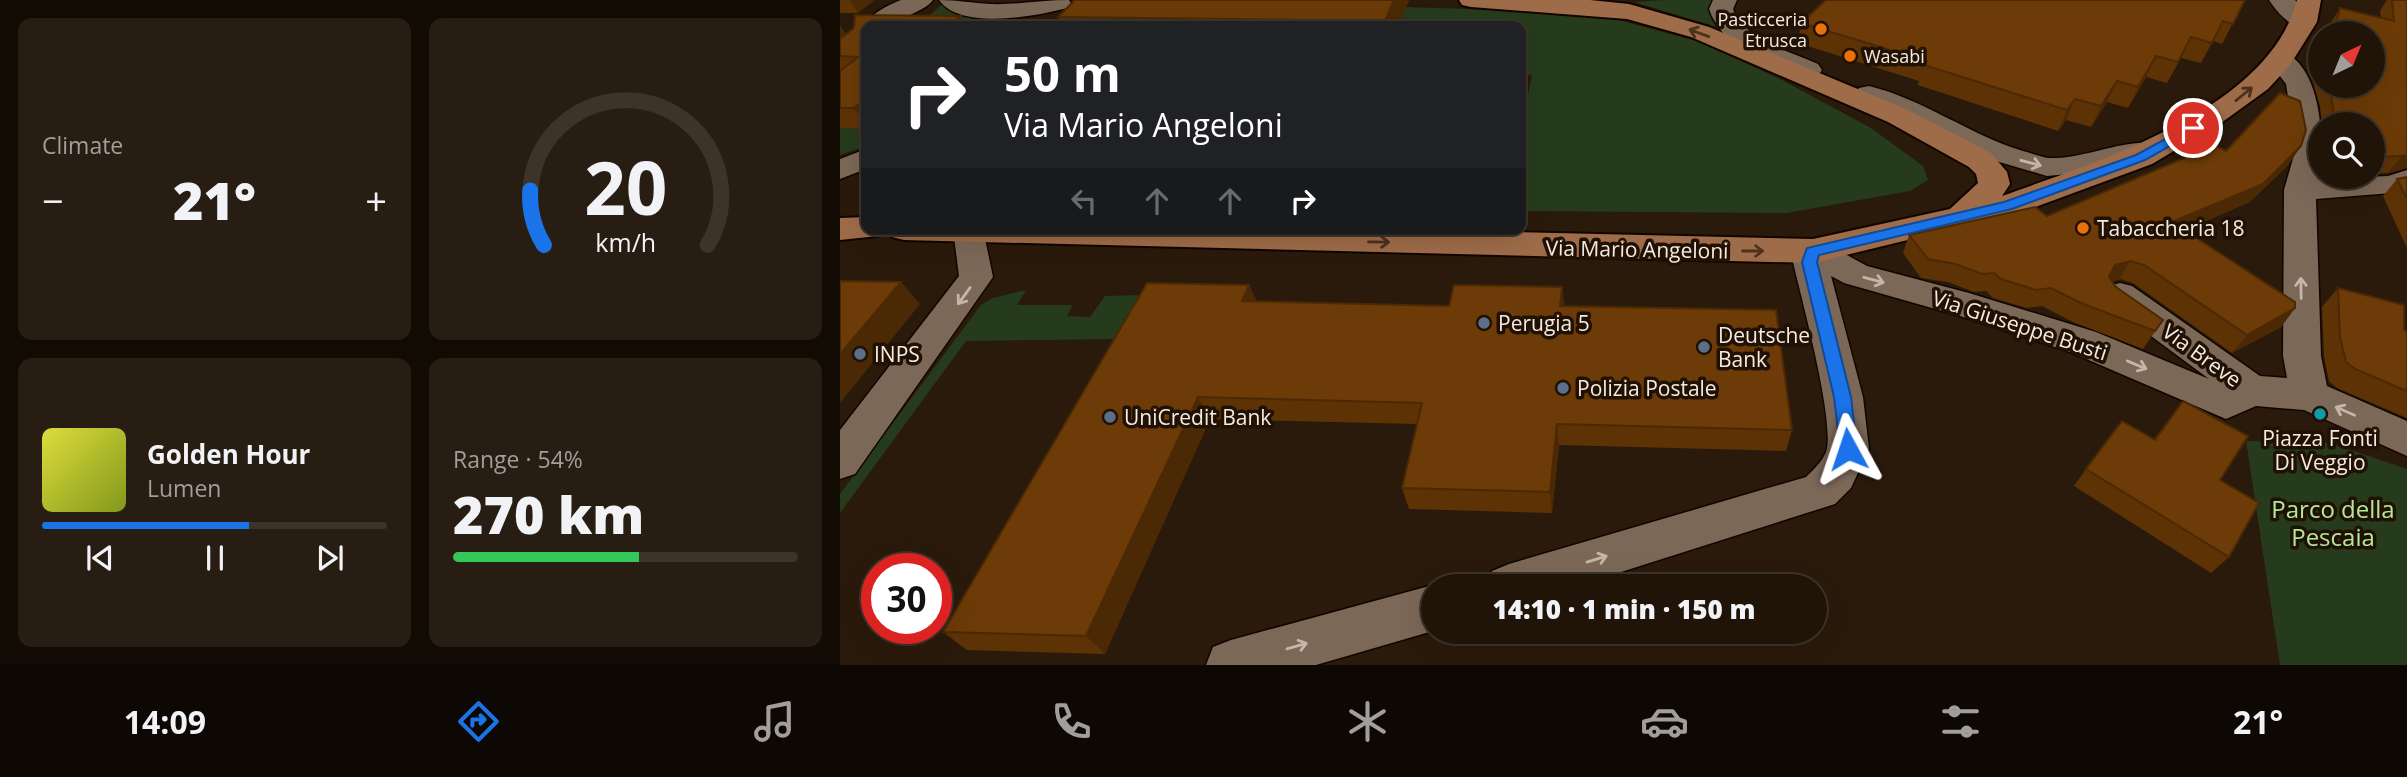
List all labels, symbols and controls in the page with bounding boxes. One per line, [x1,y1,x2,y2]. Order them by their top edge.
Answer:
place label: Pasticceria Etrusca [1717,7,1807,52]
marker: Pasticceria Etrusca [1813,21,1829,37]
north arrow [2308,21,2385,98]
map controls [2308,21,2385,189]
one-way arrow [1689,25,1711,38]
text: 50 m [1004,40,1121,106]
place label: Wasabi [1864,44,1925,68]
marker: Wasabi [1842,48,1858,64]
icon: right [889,49,980,140]
one-way arrow [2235,86,2253,102]
pin [2163,98,2223,158]
text: Via Mario Angeloni [1004,103,1283,146]
icon: arrive [2174,109,2212,147]
button: search [2308,112,2385,189]
text: Climate [42,129,123,161]
text: 20 [584,137,667,236]
one-way arrow [2020,157,2042,170]
text: 21° [173,164,256,235]
text: − [42,174,64,226]
text: + [365,174,387,226]
icon: left [1065,182,1103,220]
icon: ahead [1138,182,1176,220]
icon: ahead [1211,182,1249,220]
icon: right [1284,182,1322,220]
place label: Tabaccheria 18 [2097,214,2245,242]
marker: Tabaccheria 18 [2075,220,2091,236]
text: km/h [595,225,656,259]
street label: Via Mario Angeloni [1545,233,1729,265]
one-way arrow [1367,235,1390,249]
one-way arrow [1742,244,1765,258]
one-way arrow [1862,274,1885,287]
one-way arrow [2295,276,2308,299]
street label: Via Giuseppe Busti [1929,284,2111,366]
one-way arrow [957,286,971,305]
place label: Perugia 5 [1498,309,1590,337]
marker: Perugia 5 [1476,315,1492,331]
street label: Via Breve [2157,317,2247,393]
place label: Deutsche Bank [1718,321,1810,373]
marker: Deutsche Bank [1696,339,1712,355]
place label: INPS [874,340,920,368]
marker: INPS [852,346,868,362]
one-way arrow [2125,360,2147,373]
place label: Polizia Postale [1577,374,1717,402]
marker: Polizia Postale [1555,380,1571,396]
place label: UniCredit Bank [1124,403,1271,431]
one-way arrow [2335,404,2356,417]
marker: Piazza Fonti Di Veggio [2312,406,2328,422]
marker: UniCredit Bank [1102,409,1118,425]
position arrow [1811,412,1885,486]
place label: Piazza Fonti Di Veggio [2262,424,2378,476]
text: Golden Hour [147,436,310,472]
text: Range · 54% [453,443,583,475]
text: Lumen [147,472,221,504]
text: 270 km [453,478,644,549]
park label: Parco della Pescaia [2271,492,2395,553]
icon: previous [81,539,119,577]
icon: pause [196,539,234,577]
icon: next [311,539,349,577]
one-way arrow [1586,551,1608,564]
speed limit sign: 30 [861,553,952,644]
text: 14:10 · 1 min · 150 m [1493,591,1755,627]
one-way arrow [1286,639,1308,652]
icon: directions [454,697,503,746]
icon: music [750,697,799,746]
icon: phone [1047,697,1096,746]
icon: climate [1343,697,1392,746]
icon: car [1640,697,1689,746]
icon: filters [1936,697,1985,746]
text: 14:09 [124,700,206,743]
text: 21° [2233,700,2283,743]

